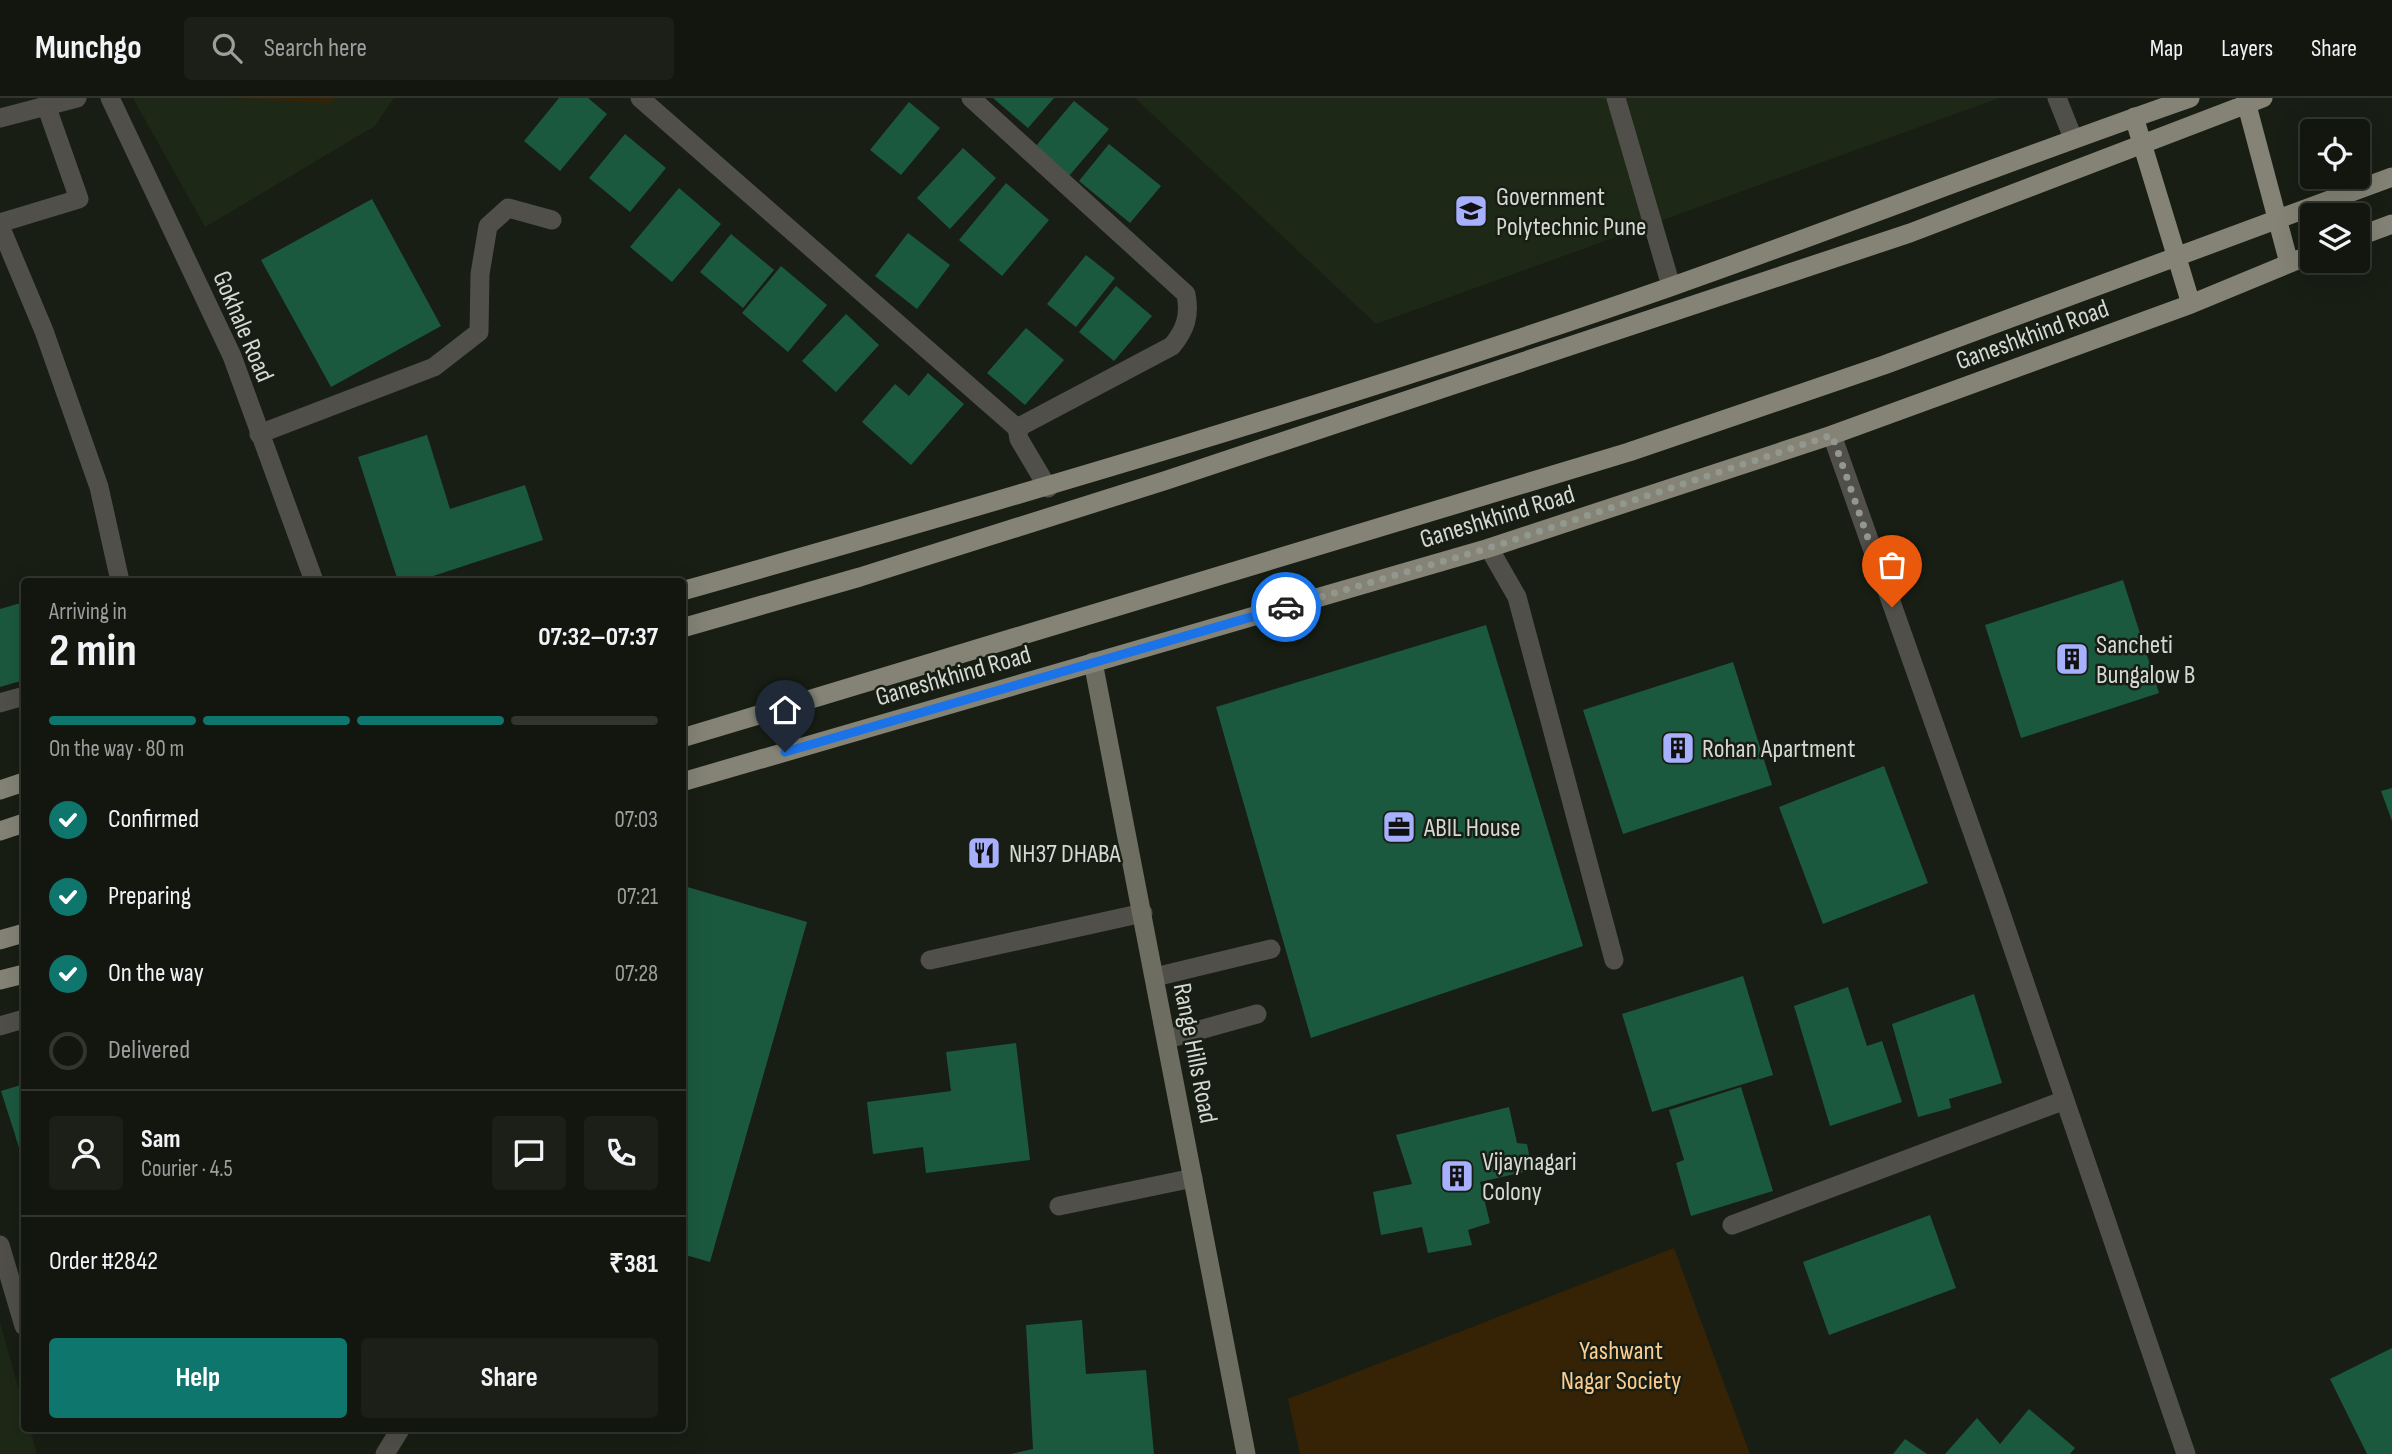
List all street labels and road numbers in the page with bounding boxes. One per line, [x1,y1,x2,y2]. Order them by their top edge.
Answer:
street label: Gokhale Road [205,266,280,387]
street label: Ganeshkhind Road [1952,293,2113,377]
street label: Ganeshkhind Road [1416,479,1579,556]
street label: Ganeshkhind Road [872,639,1035,713]
street label: Range Hills Road [1166,981,1223,1126]

